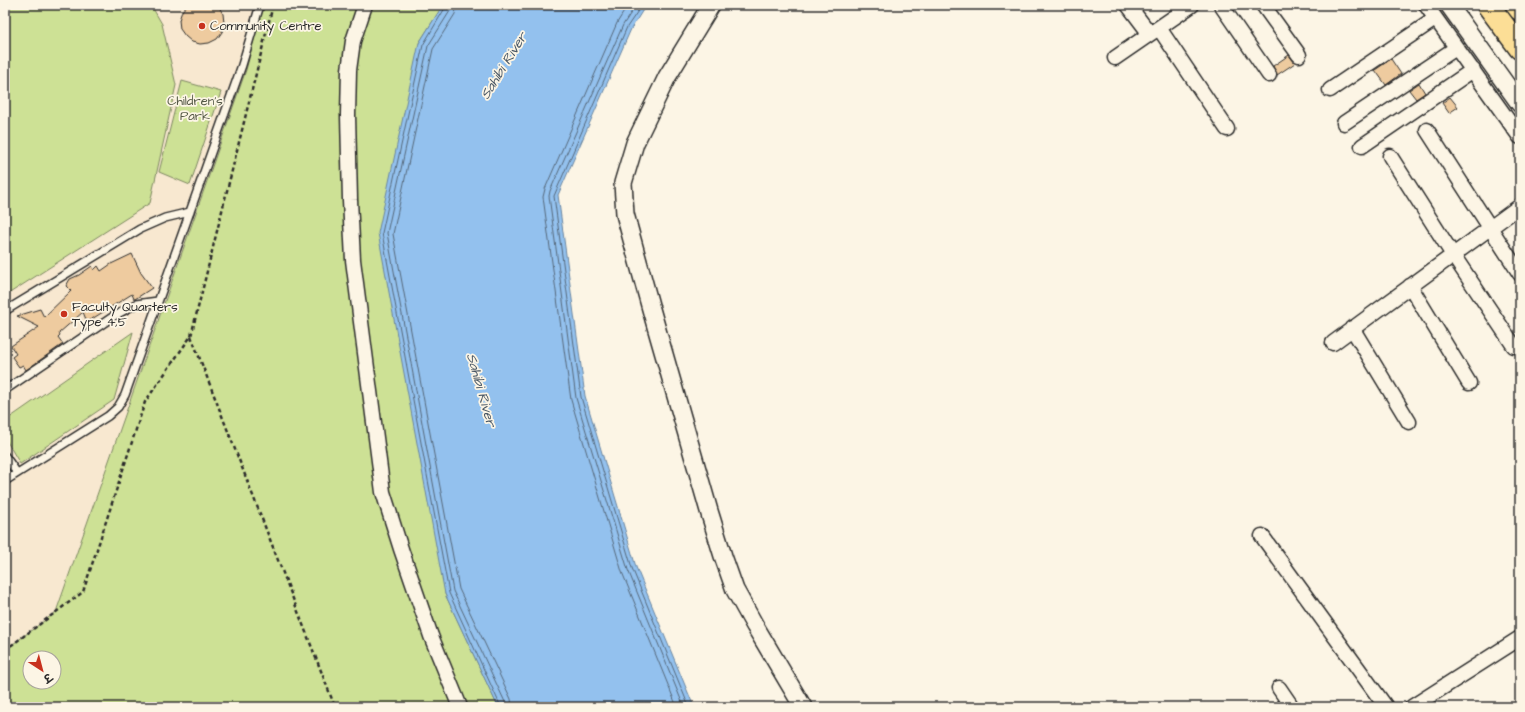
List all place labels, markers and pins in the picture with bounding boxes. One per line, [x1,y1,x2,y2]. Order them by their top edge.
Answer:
place label: Community Centre [210,17,322,36]
marker: Community Centre [197,21,207,31]
place label: Faculty Quarters Type 4,5 [72,298,178,332]
marker: Faculty Quarters Type 4,5 [59,309,69,319]

